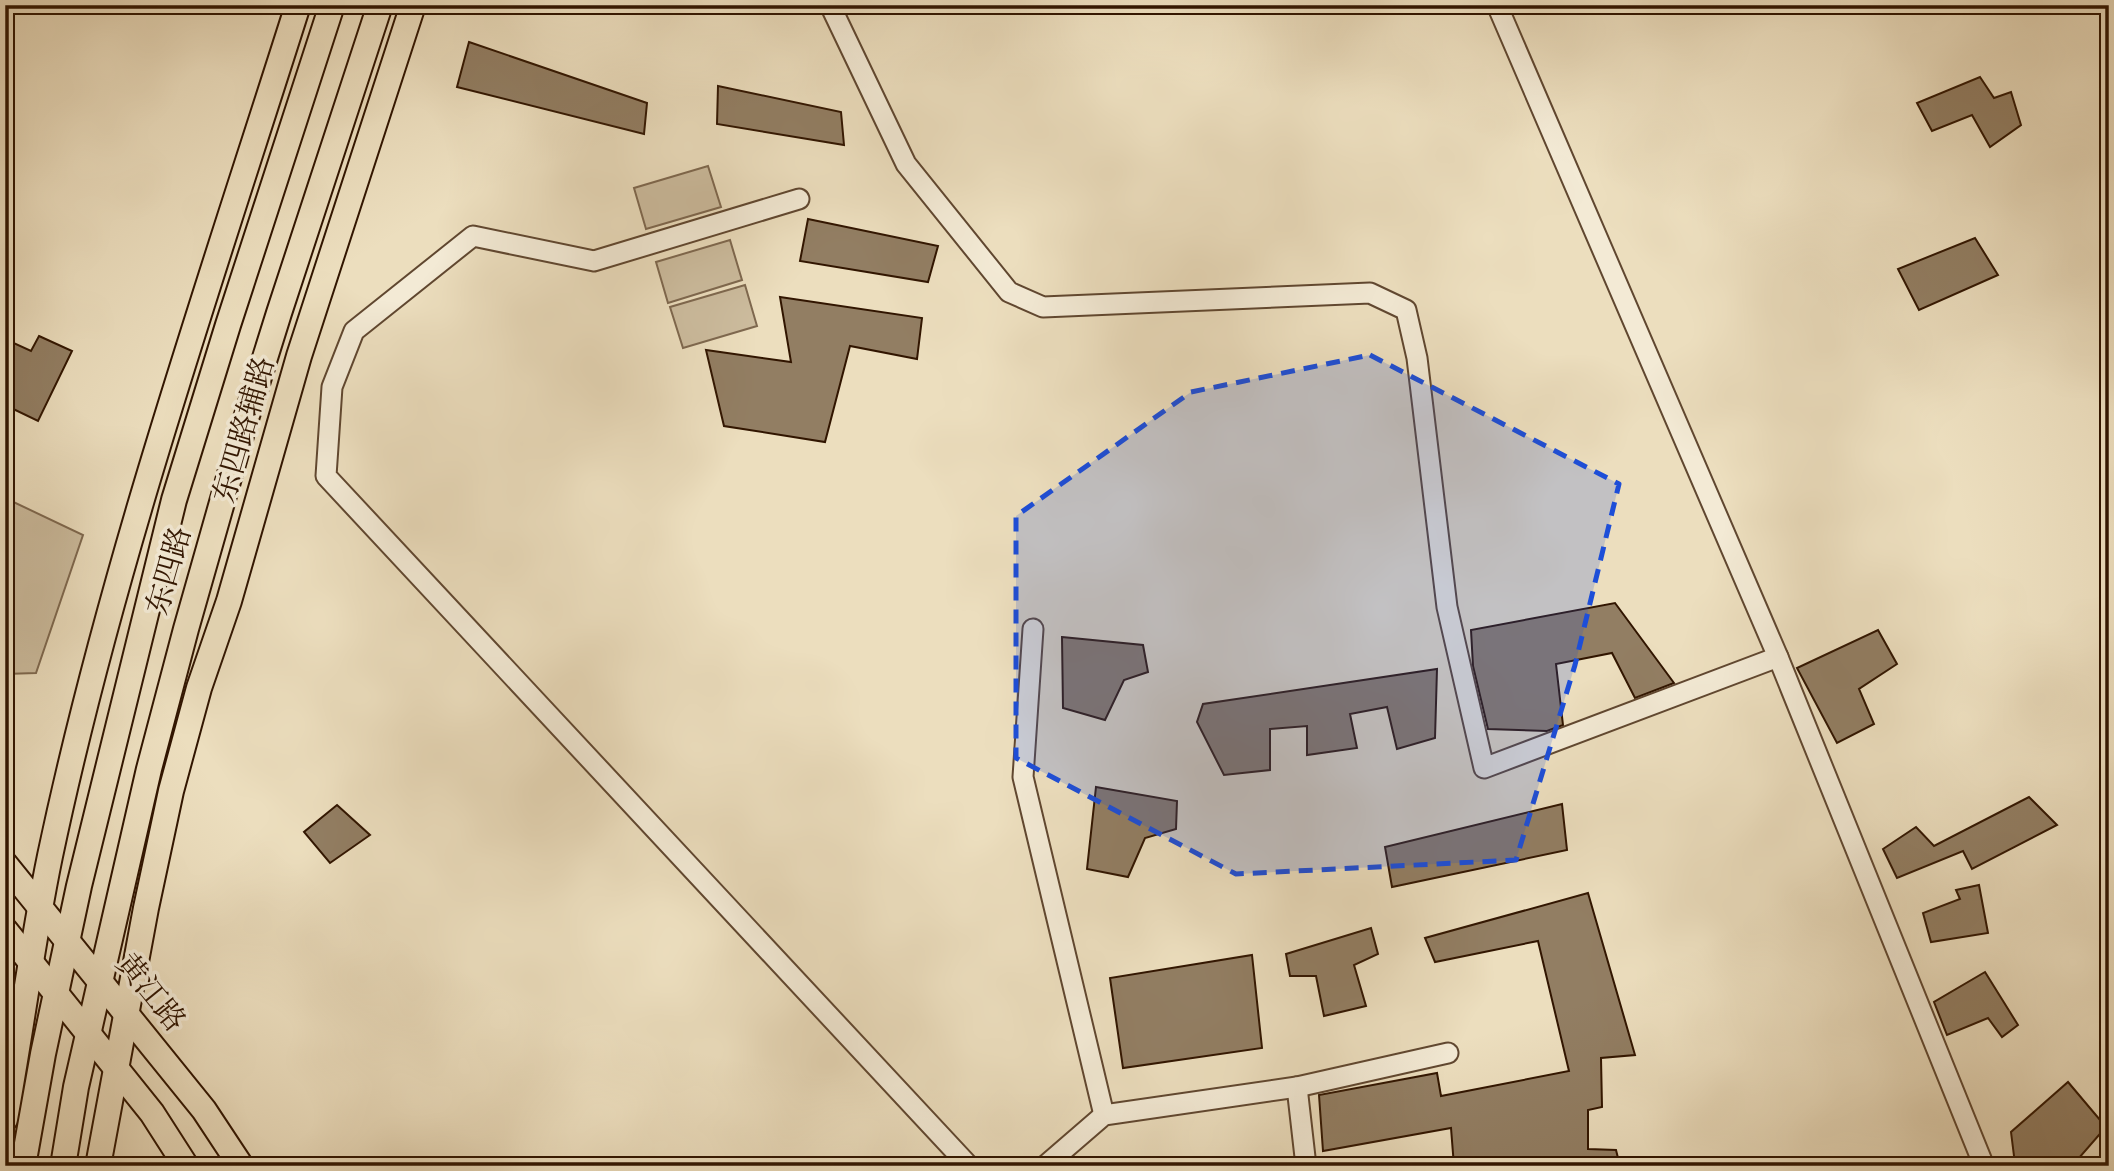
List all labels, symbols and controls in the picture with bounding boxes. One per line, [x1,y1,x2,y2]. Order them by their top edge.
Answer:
street label: 东四路辅路 [207,353,283,507]
street label: 东四路 [140,523,200,619]
street label: 黄江路 [107,946,193,1040]

